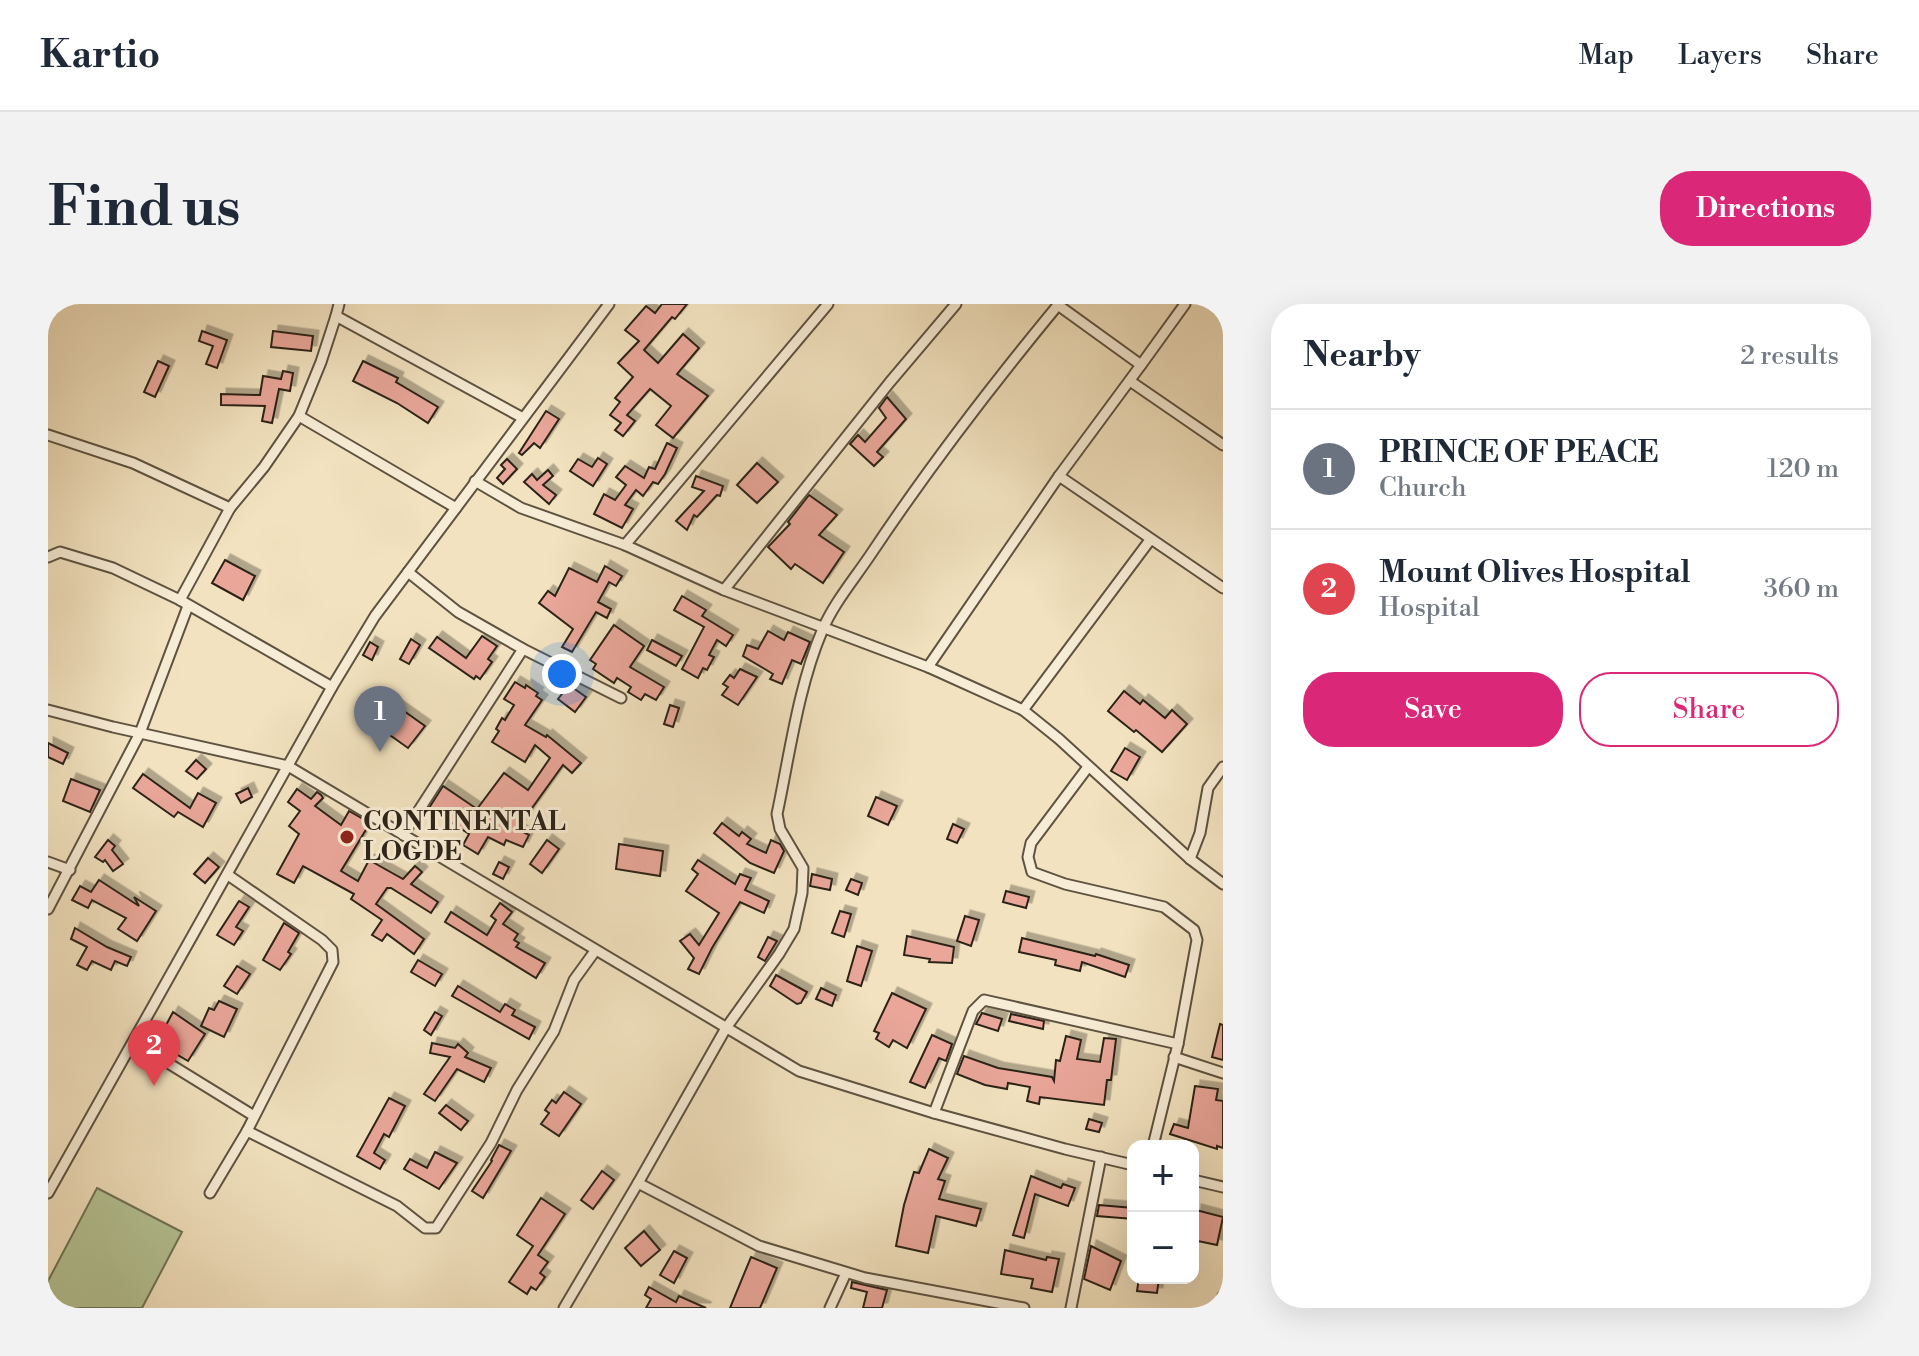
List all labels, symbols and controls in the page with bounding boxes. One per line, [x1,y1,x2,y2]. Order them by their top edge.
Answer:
text: Kartio [40,32,160,79]
text: Map [1579,38,1634,73]
text: Layers [1678,38,1762,73]
text: Share [1806,38,1879,73]
button: Directions [1660,171,1871,246]
text: Find us [48,173,241,243]
text: Nearby [1303,335,1421,377]
text: 2 results [1740,340,1839,372]
text: PRINCE OF PEACE [1379,434,1658,472]
text: 1 [1323,453,1335,485]
text: 120 m [1767,453,1839,485]
text: Church [1379,472,1467,504]
text: Mount Olives Hospital [1379,554,1691,592]
text: 2 [1321,573,1337,605]
text: 360 m [1764,573,1839,605]
text: Hospital [1379,592,1480,624]
your location [542,654,582,694]
button: Save [1303,672,1563,747]
button: Share [1579,672,1839,747]
pin: 1 [354,686,406,752]
place label: CONTINENTAL LOGDE [363,806,566,868]
marker: CONTINENTAL LOGDE [338,828,356,846]
pin: 2 [128,1020,180,1086]
map controls [1127,1140,1199,1284]
button: + [1127,1140,1199,1212]
button: − [1127,1212,1199,1284]

